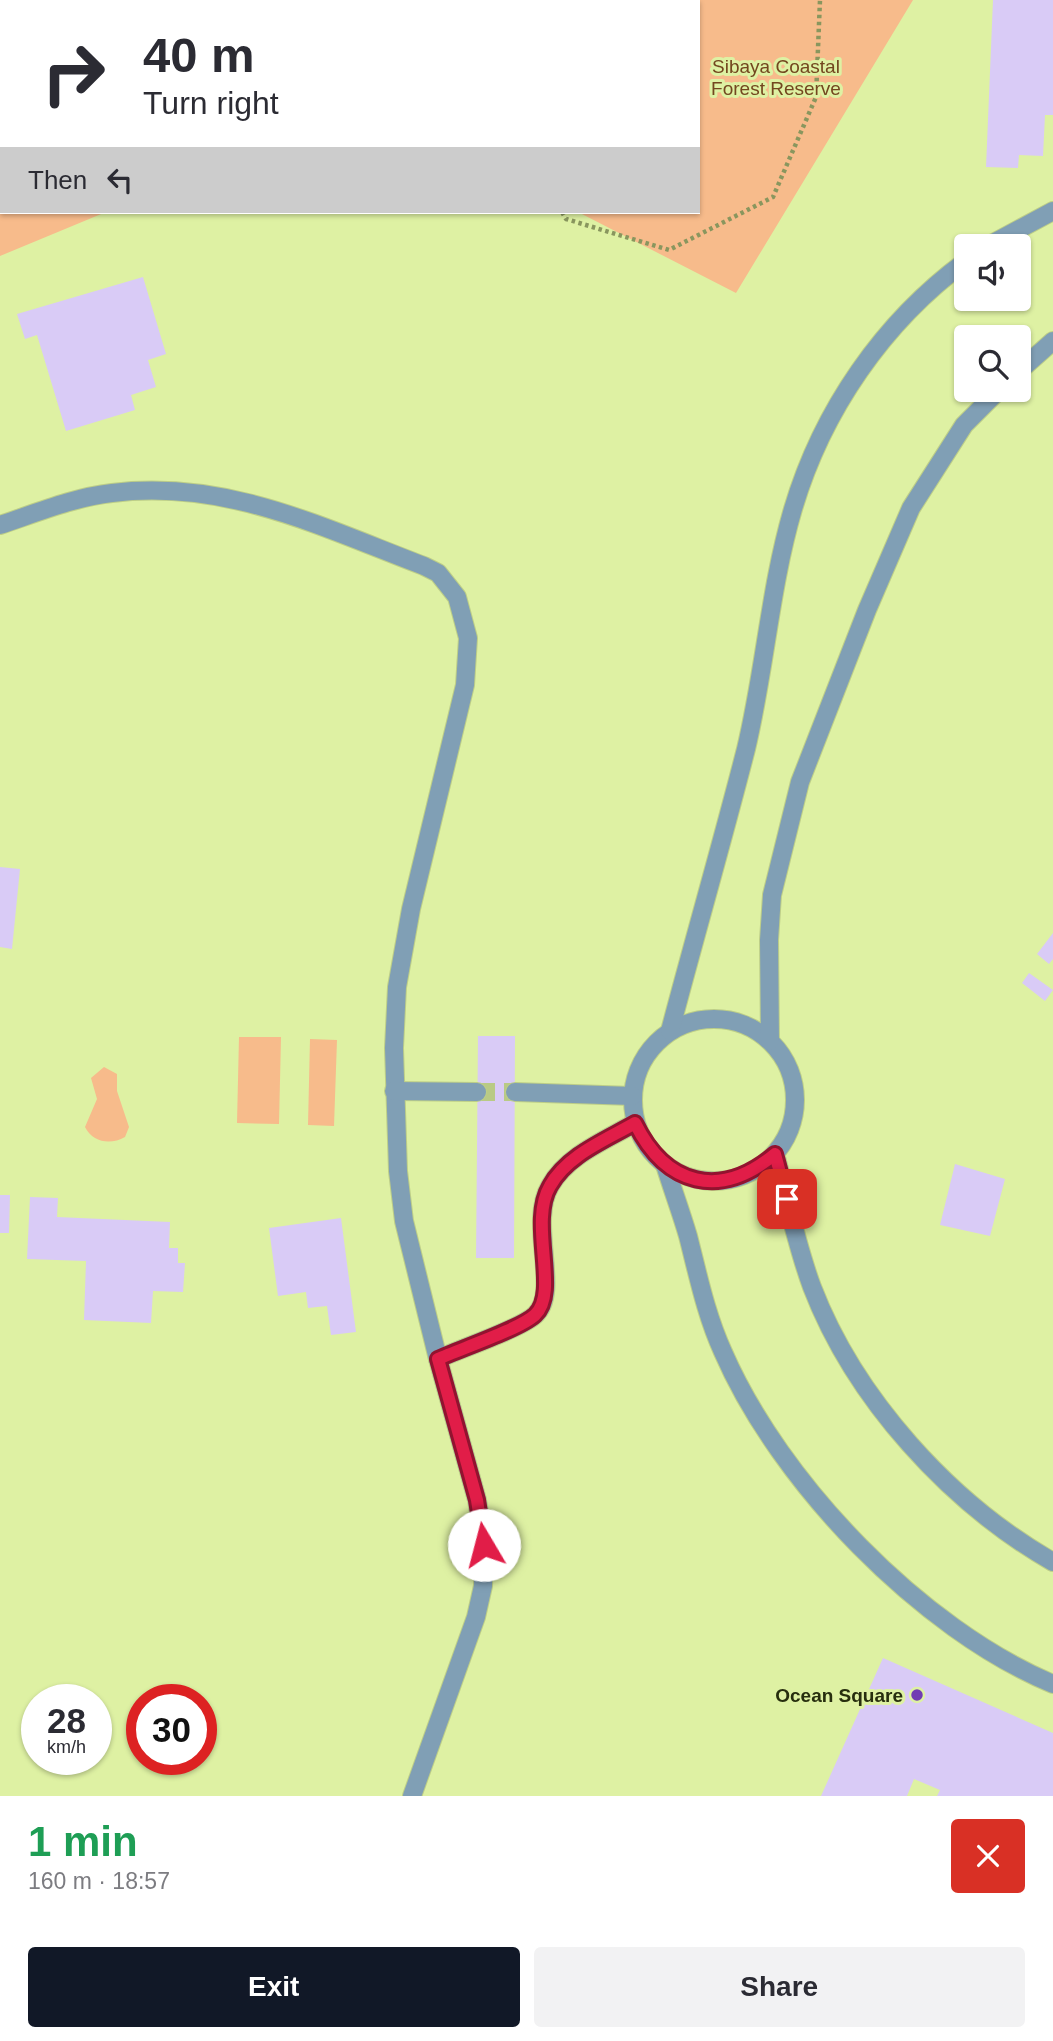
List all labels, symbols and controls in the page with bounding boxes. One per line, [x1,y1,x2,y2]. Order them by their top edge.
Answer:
icon: right [28,28,119,119]
text: 40 m [143,28,255,82]
park label: Sibaya Coastal Forest Reserve [711,56,841,99]
text: Turn right [143,85,279,121]
icon: left [101,161,139,199]
text: Then [28,165,87,195]
map controls [954,234,1031,402]
button: sound [954,234,1031,311]
button: search [954,325,1031,402]
pin [757,1169,817,1229]
icon: arrive [768,1180,806,1218]
position arrow [447,1508,521,1582]
speed limit sign: 30 [126,1684,217,1775]
place label: Ocean Square [775,1685,903,1706]
marker: Ocean Square [909,1687,925,1703]
text: 28 [47,1701,86,1740]
text: km/h [47,1737,86,1757]
text: 1 min [28,1818,138,1865]
button: close [951,1819,1025,1893]
text: 160 m · 18:57 [28,1868,170,1894]
button: Exit [28,1947,520,2027]
button: Share [534,1947,1025,2027]

